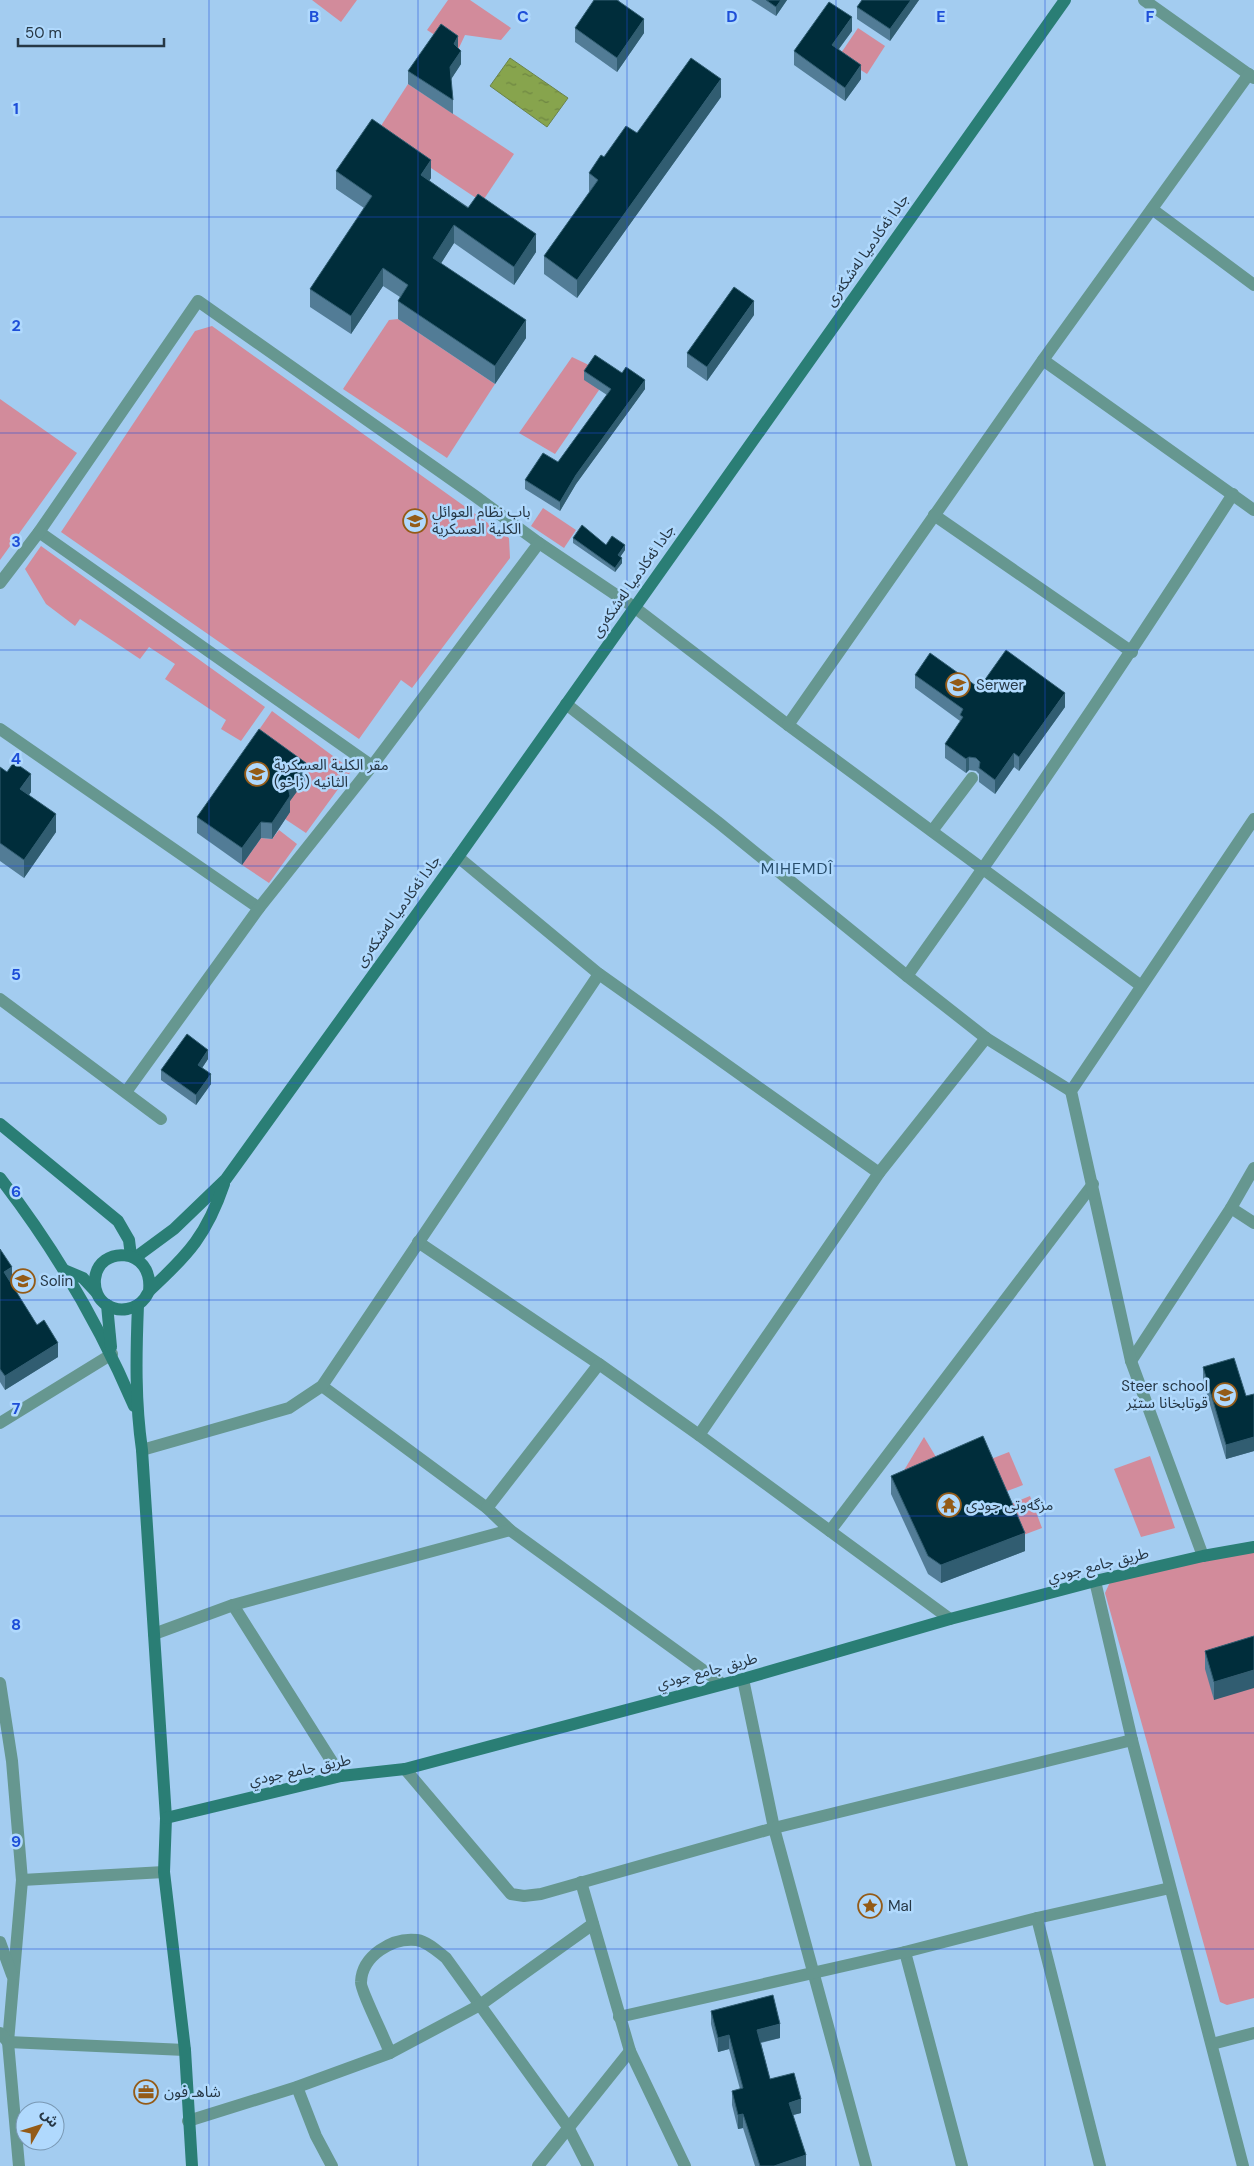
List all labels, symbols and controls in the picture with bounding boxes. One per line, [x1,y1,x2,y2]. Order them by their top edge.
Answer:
text: B [309,6,319,27]
text: C [517,6,529,27]
text: D [726,6,738,27]
text: E [936,6,946,27]
text: F [1146,6,1155,27]
scale bar [18,15,164,47]
text: 50 m [25,23,62,43]
text: 1 [13,98,19,119]
street label: جادا ئه‌كادميا له‌شكه‌رى [821,189,914,310]
text: 2 [11,315,21,336]
place label: باب نظام العوائل الكلية العسكرية [432,502,531,539]
school or university icon: باب نظام العوائل الكلية العسكرية [402,508,428,534]
street label: جادا ئه‌كادميا له‌شكه‌رى [587,520,680,641]
text: 3 [11,531,21,552]
school or university icon: Serwer [945,672,971,698]
place label: Serwer [976,675,1024,695]
text: 4 [11,748,21,769]
place label: مقر الكلية العسكرية الثانيه (زاخو) [274,755,389,792]
school or university icon: مقر الكلية العسكرية الثانيه (زاخو) [244,761,270,787]
street label: جادا ئه‌كادميا له‌شكه‌رى [351,851,445,971]
district label: MIHEMDÎ [761,858,833,879]
text: 5 [11,964,21,985]
text: 6 [11,1181,21,1202]
school or university icon: Solin [10,1268,36,1294]
place label: Solin [40,1271,73,1291]
place label: Steer school قوتابخانا ستێر [1121,1376,1208,1413]
school or university icon: Steer school قوتابخانا ستێر [1212,1382,1238,1408]
text: 7 [12,1398,21,1419]
temple icon: مزگەوتی جودی [936,1492,962,1518]
place label: مزگەوتی جودی [966,1495,1053,1515]
street label: طريق جامع جودي [1045,1543,1151,1589]
text: 8 [11,1614,21,1635]
street label: طريق جامع جودي [654,1648,760,1696]
street label: طريق جامع جودي [247,1749,353,1793]
text: 9 [11,1831,21,1852]
place icon: Mal [857,1893,883,1919]
place label: Mal [888,1896,912,1916]
office icon: شاهـ فون [133,2079,159,2105]
place label: شاهـ فون [164,2082,221,2102]
north arrow [15,2101,65,2151]
text: ش [37,2105,63,2131]

